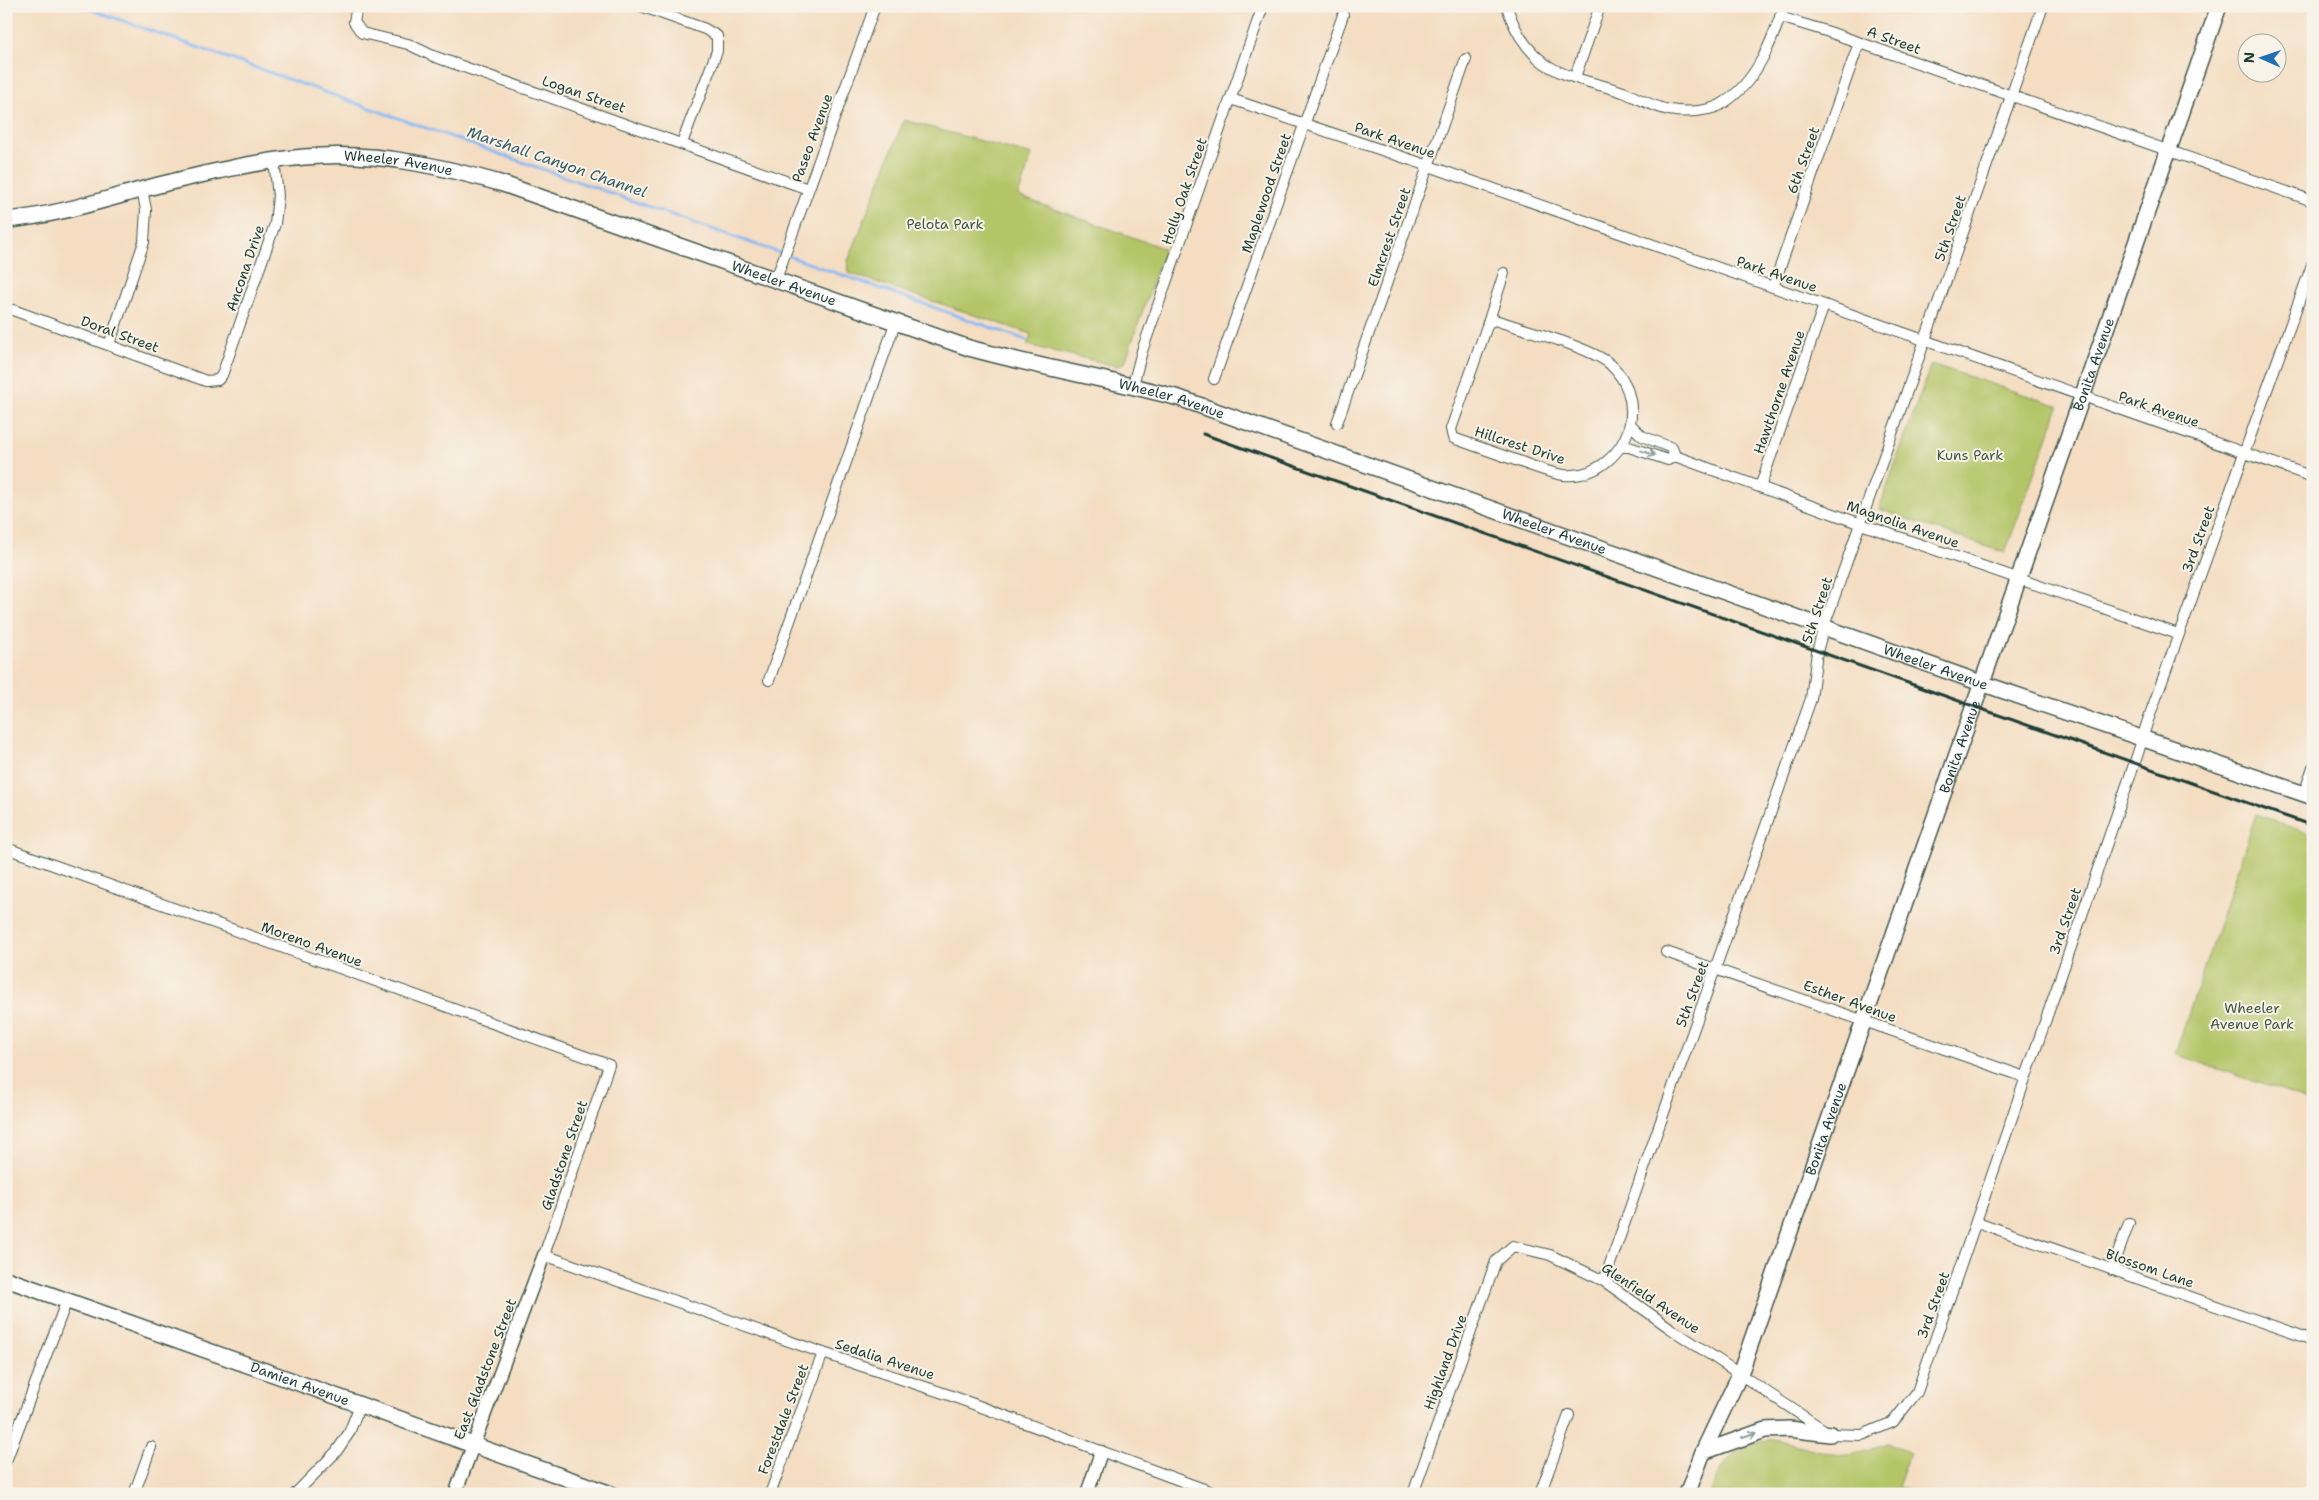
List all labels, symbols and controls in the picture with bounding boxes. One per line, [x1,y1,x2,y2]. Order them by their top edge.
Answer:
street label: A Street [1865,22,1923,58]
north arrow [2236,32,2286,82]
text: N [2240,52,2258,63]
street label: Logan Street [540,71,628,117]
street label: Paseo Avenue [788,91,836,185]
street label: Park Avenue [1352,118,1438,162]
water label: Marshall Canyon Channel [464,122,650,202]
street label: 6th Street [1783,124,1823,196]
street label: Maplewood Street [1237,131,1295,255]
street label: Holly Oak Street [1157,135,1211,247]
street label: Wheeler Avenue [344,147,455,179]
street label: Elmcrest Street [1364,185,1414,289]
street label: 5th Street [1930,192,1970,264]
park label: Pelota Park [906,215,984,233]
street label: Ancona Drive [222,222,268,314]
street label: Park Avenue [1734,252,1820,296]
street label: Wheeler Avenue [729,256,839,310]
street label: Doral Street [78,312,162,356]
street label: Bonita Avenue [2069,315,2118,413]
street label: Hawthorne Avenue [1749,328,1809,456]
street label: Wheeler Avenue [1117,374,1227,423]
street label: Park Avenue [2116,387,2202,431]
street label: Hillcrest Drive [1472,422,1568,468]
park label: Kuns Park [1937,446,2003,464]
one-way arrow [1640,449,1656,458]
street label: Magnolia Avenue [1844,496,1962,552]
street label: 3rd Street [2178,503,2218,575]
street label: Wheeler Avenue [1499,504,1609,558]
street label: 5th Street [1798,574,1836,646]
street label: Wheeler Avenue [1881,640,1991,694]
street label: Bonita Avenue [1935,698,1984,796]
street label: 3rd Street [2045,885,2085,957]
street label: Moreno Avenue [259,917,365,971]
street label: 5th Street [1672,958,1712,1030]
street label: Esther Avenue [1801,976,1899,1026]
park label: Wheeler Avenue Park [2210,999,2294,1033]
street label: Bonita Avenue [1801,1080,1850,1178]
street label: Gladstone Street [537,1098,591,1212]
street label: Blossom Lane [2103,1244,2197,1292]
street label: Glenfield Avenue [1598,1258,1704,1338]
street label: 3rd Street [1913,1269,1953,1341]
street label: East Gladstone Street [450,1296,520,1442]
street label: Highland Drive [1419,1312,1471,1412]
street label: Sedalia Avenue [833,1334,937,1384]
street label: Damien Avenue [248,1358,352,1409]
street label: Forestdale Street [754,1361,812,1477]
one-way arrow [1740,1430,1756,1439]

